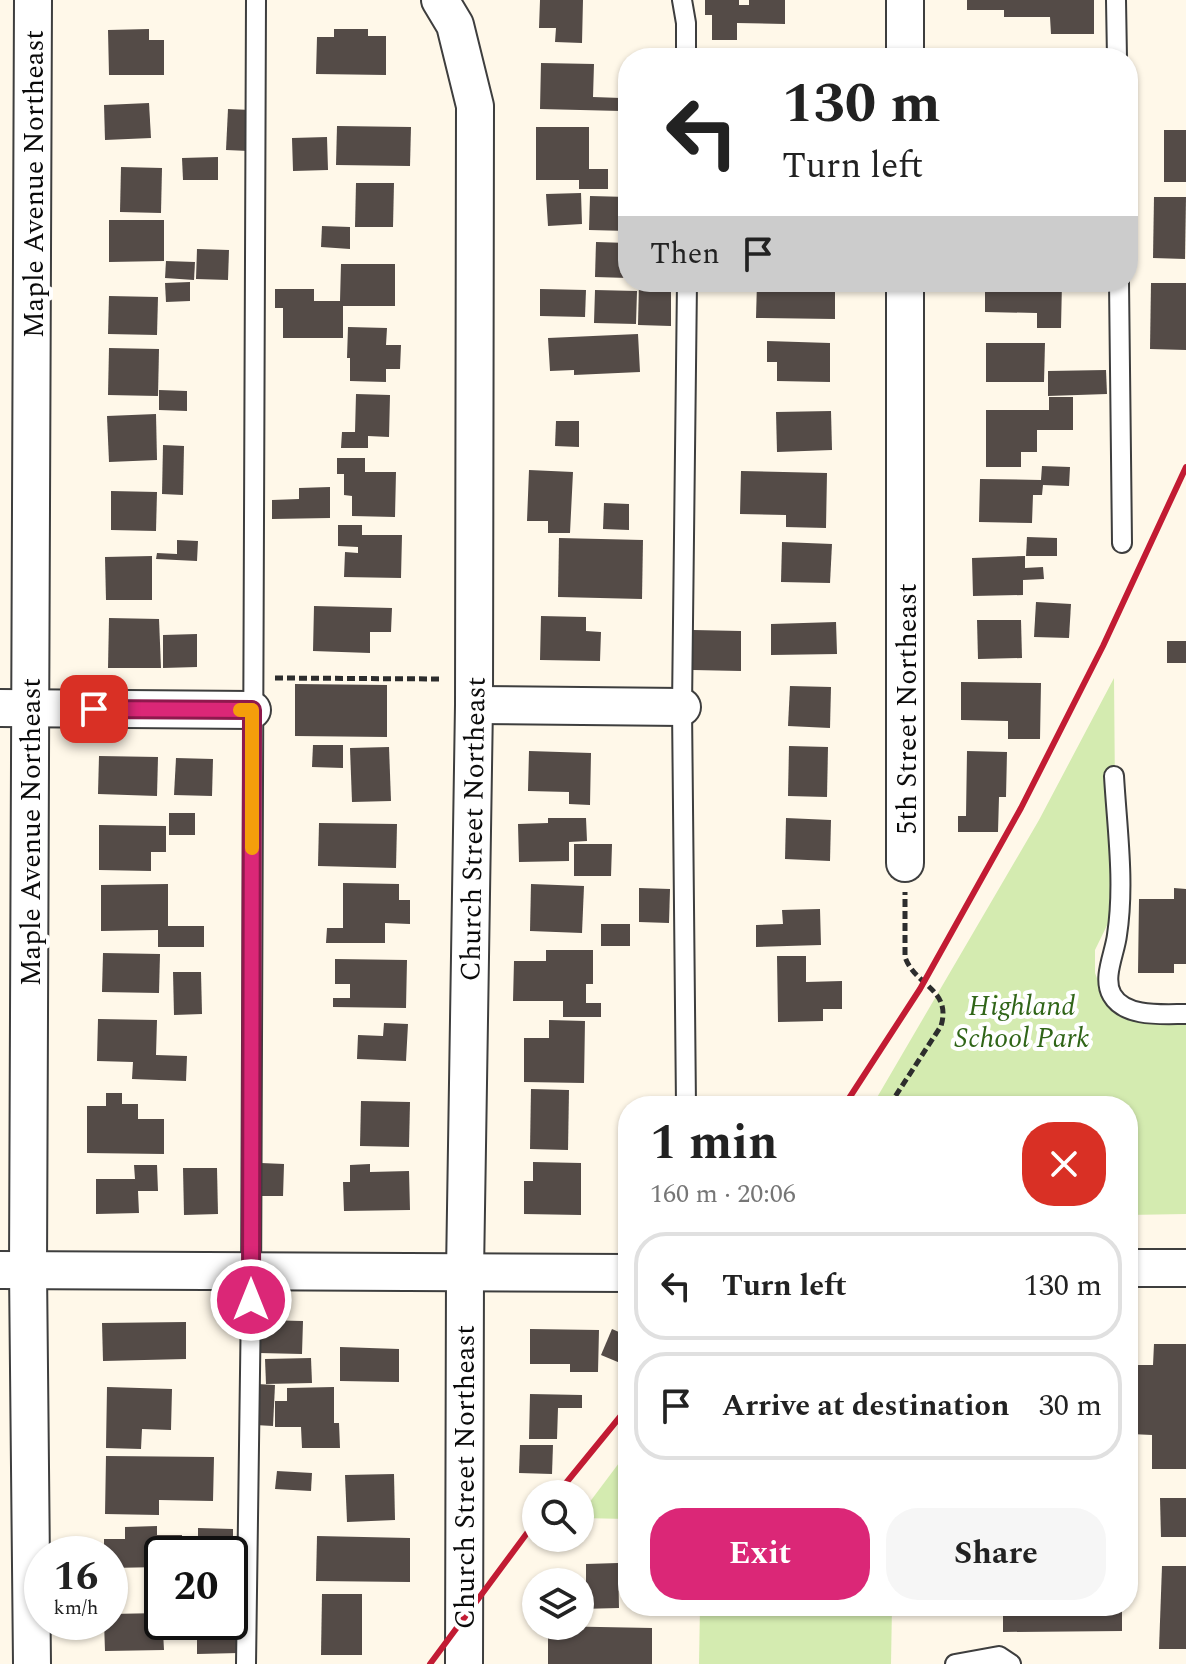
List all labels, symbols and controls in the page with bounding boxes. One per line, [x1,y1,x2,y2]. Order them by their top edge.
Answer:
street label: Maple Avenue Northeast [13,30,56,338]
text: 130 m [782,62,941,147]
icon: left [650,80,754,184]
text: Turn left [782,139,923,194]
text: Then [650,231,720,277]
icon: arrive [736,232,780,276]
street label: 5th Street Northeast [886,583,929,835]
pin [60,675,128,743]
street label: Church Street Northeast [449,676,498,982]
street label: Maple Avenue Northeast [10,678,53,986]
icon: arrive [72,687,116,731]
park label: Highland School Park [955,985,1089,1060]
text: 1 min [650,1107,778,1180]
button: close [1022,1122,1106,1206]
text: 160 m · 20:06 [650,1174,796,1214]
position arrow [209,1258,293,1342]
text: Turn left [722,1263,847,1309]
text: 130 m [1024,1263,1102,1309]
icon: left [654,1264,698,1308]
street label: Church Street Northeast [444,1325,487,1629]
text: Arrive at destination [722,1383,1009,1429]
text: 30 m [1039,1383,1102,1429]
icon: arrive [654,1384,698,1428]
map controls [522,1480,594,1640]
button: search [522,1480,594,1552]
button: Exit [650,1508,870,1600]
button: Share [886,1508,1106,1600]
speed limit sign: 20 [144,1536,248,1640]
text: 16 [54,1547,98,1608]
button: layers [522,1568,594,1640]
text: km/h [54,1593,99,1623]

